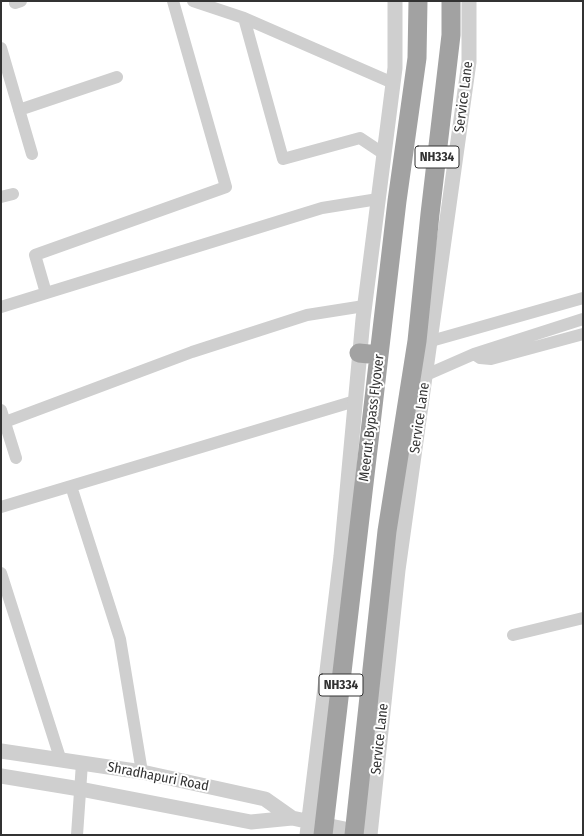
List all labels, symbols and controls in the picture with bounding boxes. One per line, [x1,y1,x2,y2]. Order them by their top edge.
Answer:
street label: Service Lane [451,60,477,134]
road number: NH334 [415,146,459,168]
street label: Meerut Bypass Flyover [356,353,388,483]
street label: Service Lane [407,381,433,455]
road number: NH334 [319,674,363,696]
street label: Service Lane [368,702,392,776]
street label: Shradhapuri Road [106,759,210,795]

